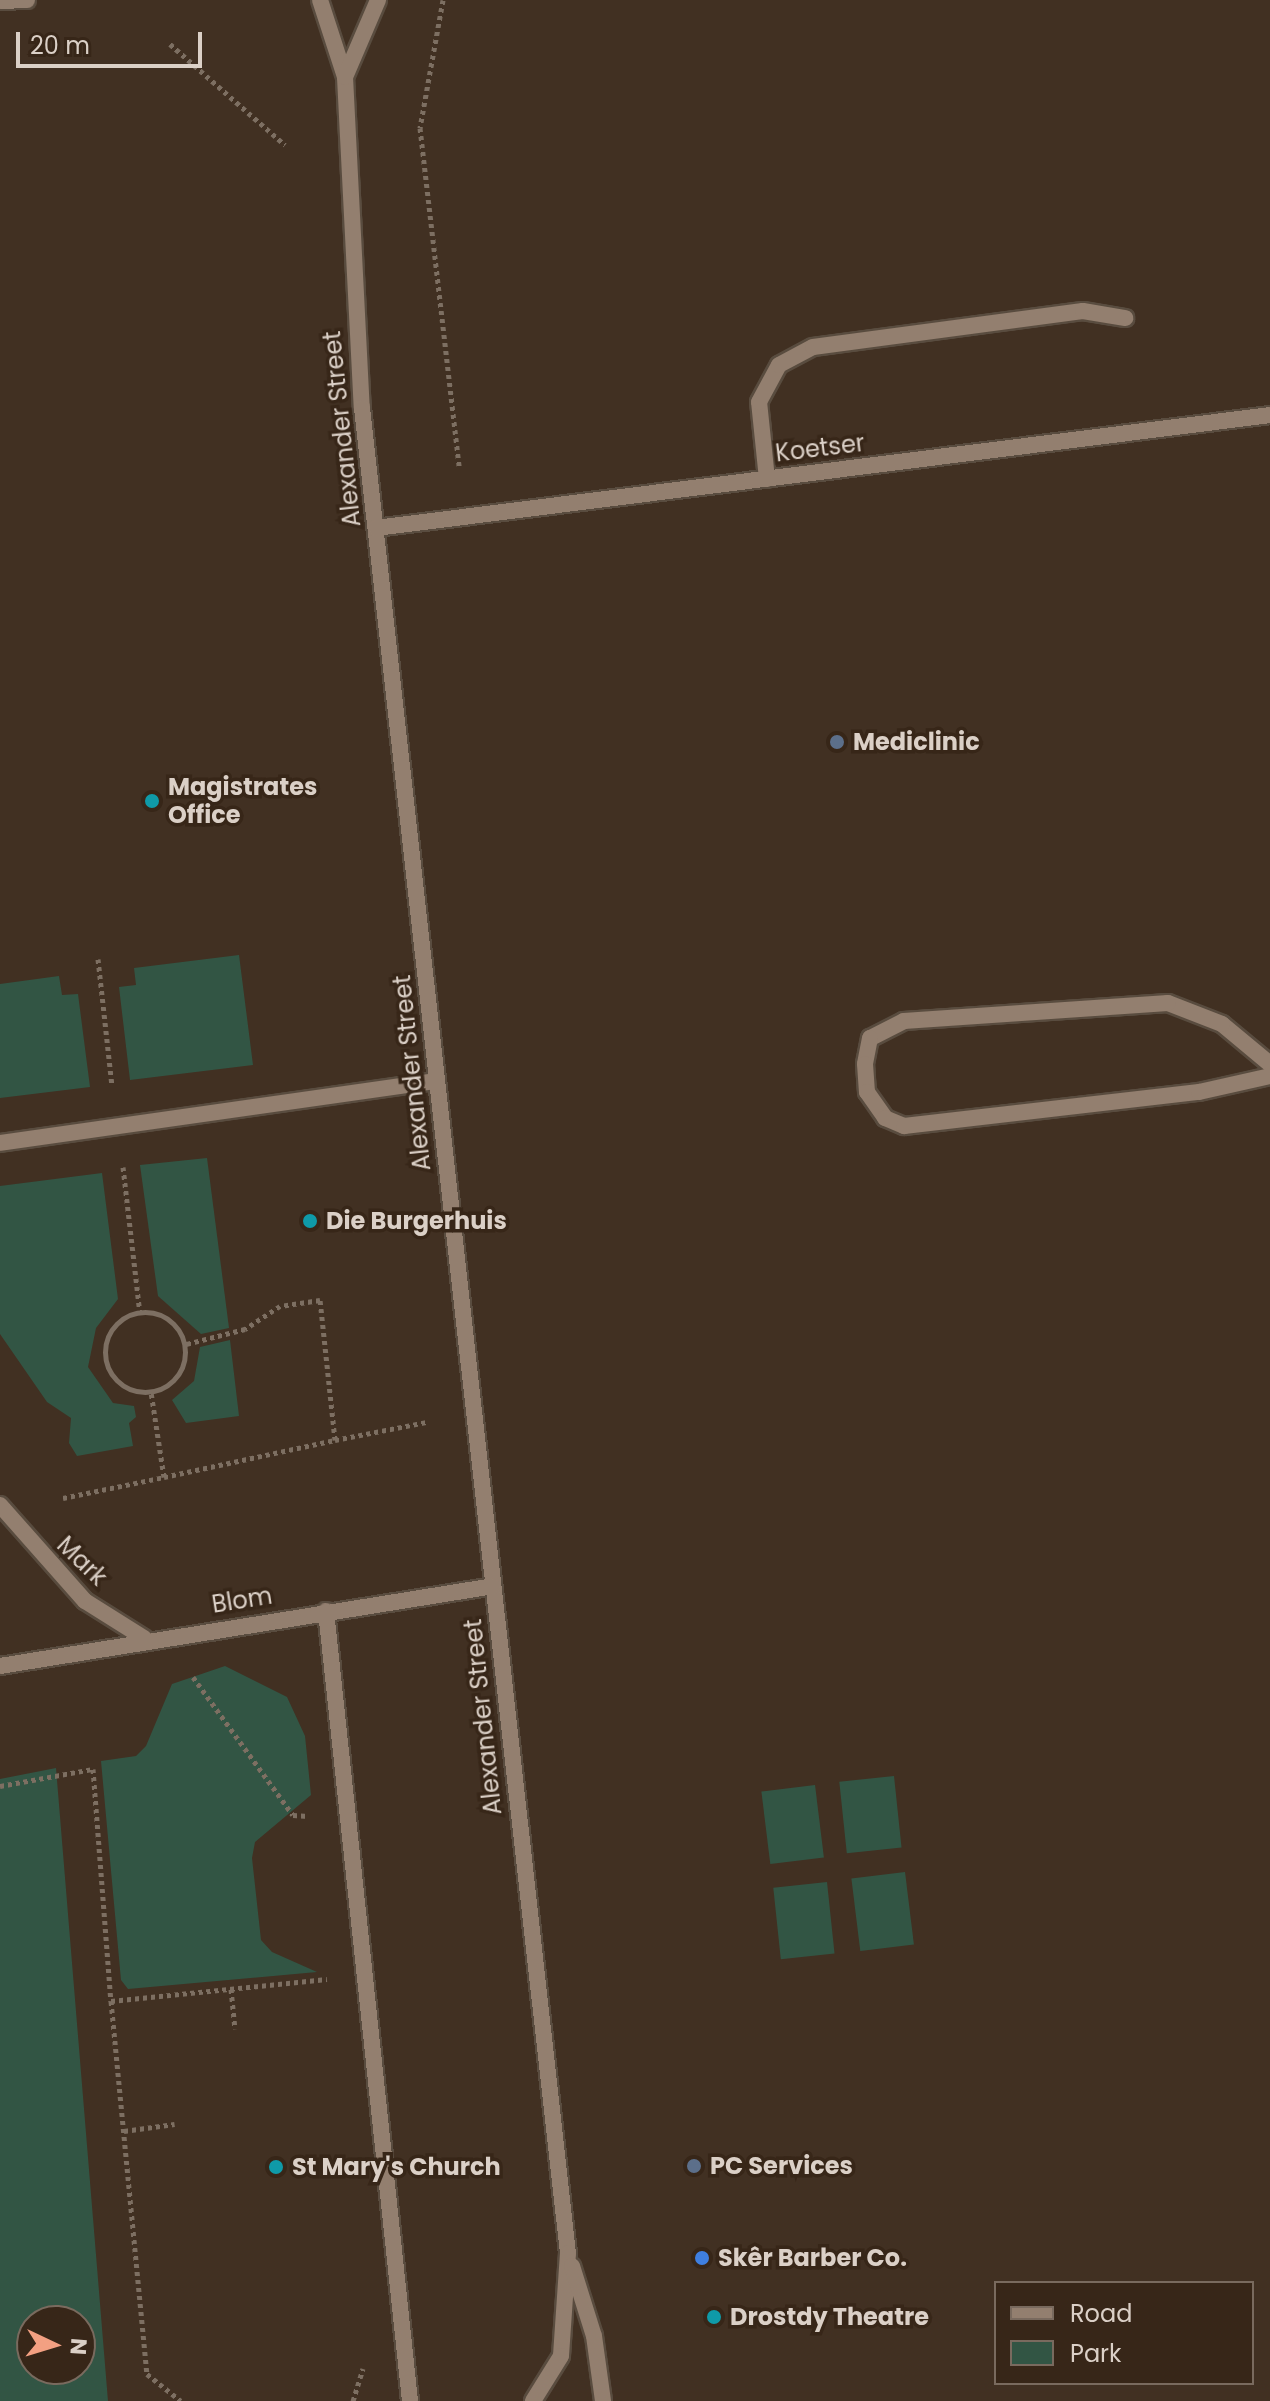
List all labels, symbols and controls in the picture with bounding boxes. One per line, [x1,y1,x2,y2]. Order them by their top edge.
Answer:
scale bar [20,16,206,66]
text: 20 m [30,29,90,62]
street label: Alexander Street [317,330,367,528]
street label: Koetser [774,428,866,468]
place label: Mediclinic [853,728,980,756]
marker: Mediclinic [828,733,846,751]
place label: Magistrates Office [168,773,317,829]
marker: Magistrates Office [143,792,161,810]
street label: Alexander Street [387,974,437,1172]
place label: Die Burgerhuis [326,1207,507,1235]
marker: Die Burgerhuis [301,1212,319,1230]
street label: Mark [51,1530,113,1592]
street label: Blom [210,1581,274,1619]
street label: Alexander Street [458,1618,508,1816]
place label: PC Services [710,2152,853,2180]
place label: St Mary's Church [292,2153,501,2181]
marker: PC Services [685,2157,703,2175]
marker: St Mary's Church [267,2158,285,2176]
place label: Skêr Barber Co. [718,2244,907,2272]
marker: Skêr Barber Co. [693,2249,711,2267]
legend [994,2281,1254,2385]
text: Road [1070,2297,1132,2330]
place label: Drostdy Theatre [730,2303,929,2331]
north arrow [16,2305,96,2385]
marker: Drostdy Theatre [705,2308,723,2326]
text: N [62,2337,94,2356]
text: Park [1070,2337,1121,2370]

